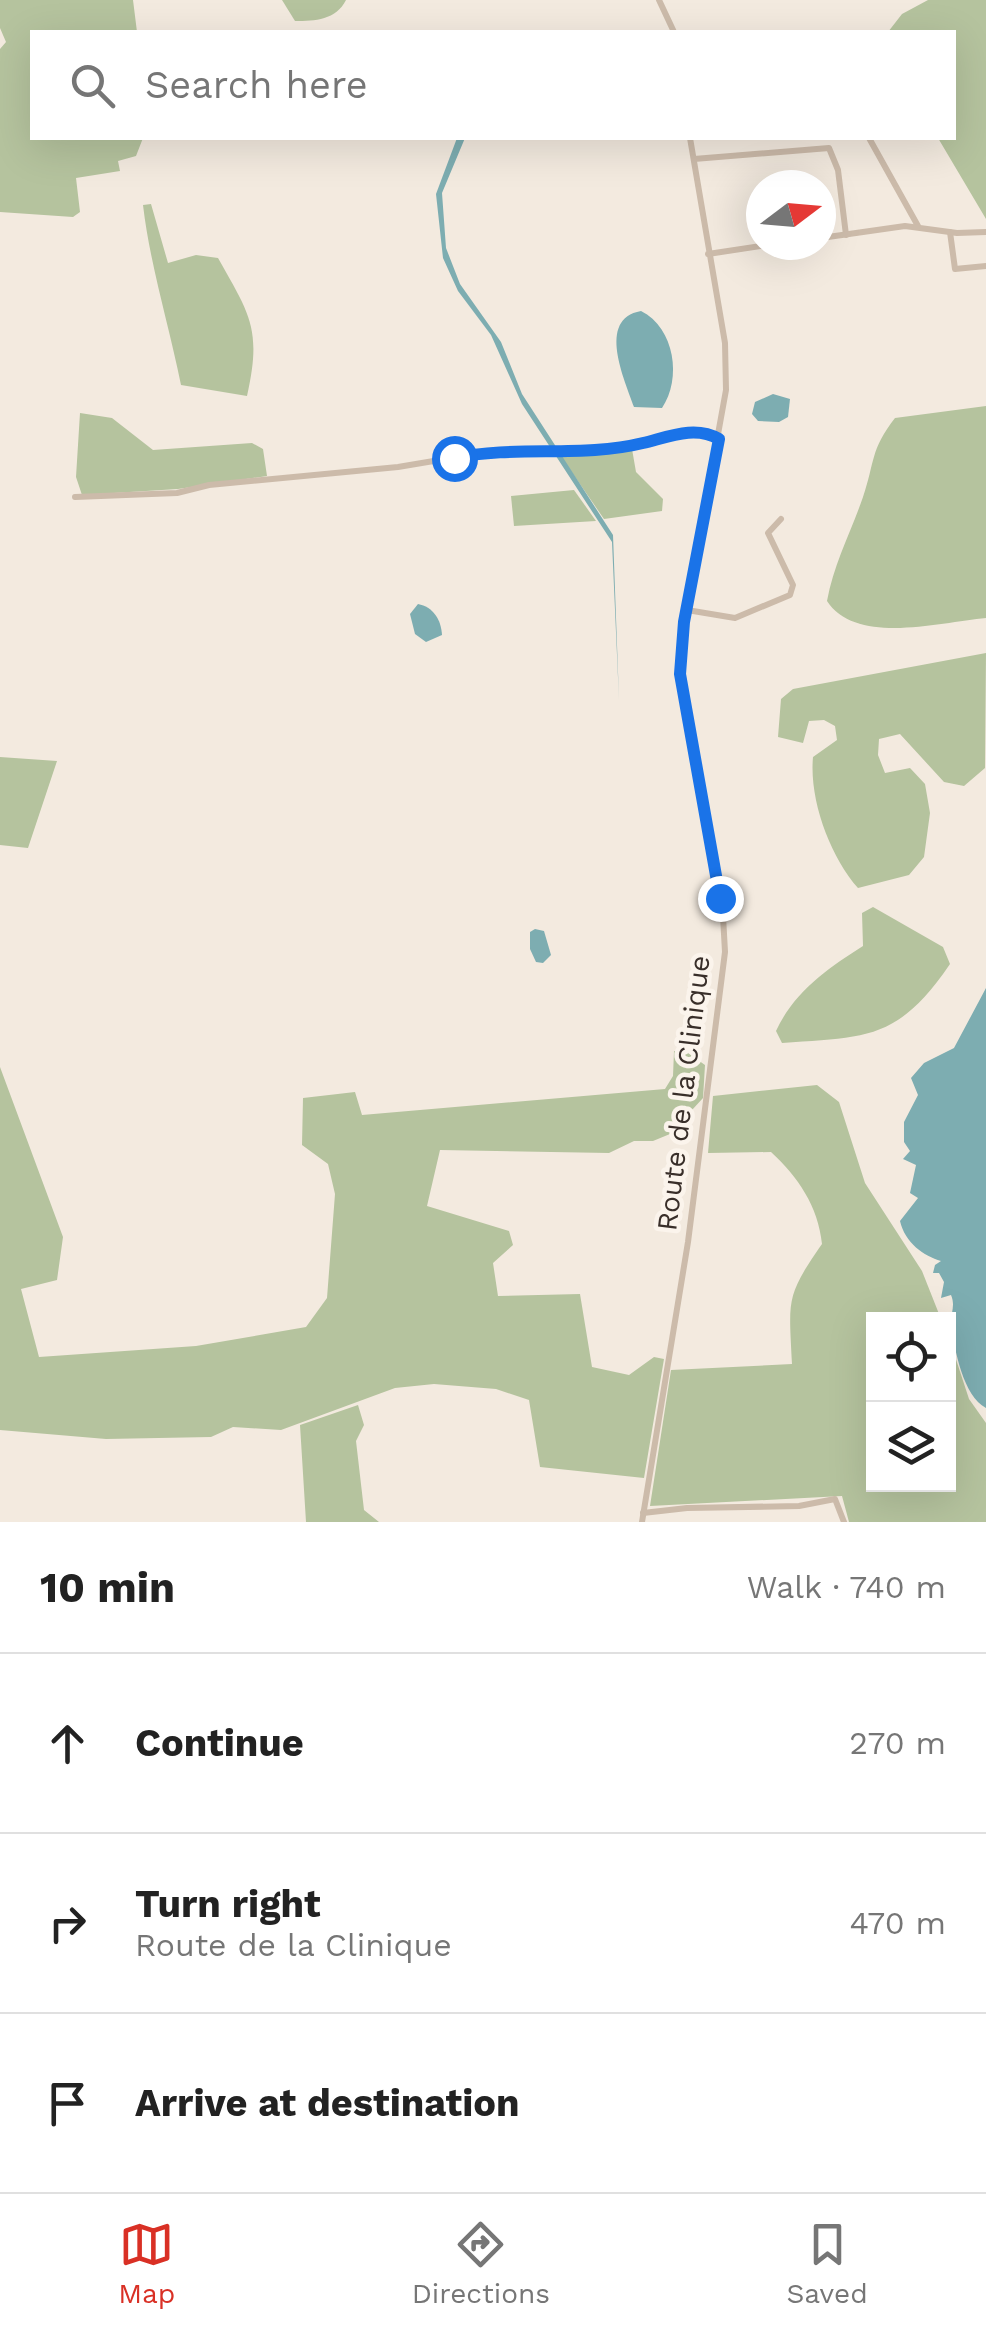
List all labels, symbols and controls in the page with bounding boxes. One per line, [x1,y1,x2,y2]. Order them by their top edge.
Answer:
search box [30,30,956,140]
icon: search [65,58,120,113]
text: Search here [145,63,368,107]
north arrow [746,170,836,260]
route start [432,436,478,482]
route end [698,876,744,922]
street label: Route de la Clinique [650,953,717,1233]
map controls [866,1312,956,1492]
button: locate [866,1312,956,1402]
button: layers [866,1402,956,1492]
text: 10 min [40,1563,175,1612]
text: Walk · 740 m [747,1568,946,1606]
icon: ahead [40,1716,95,1771]
text: Continue [135,1721,304,1765]
text: 270 m [849,1724,946,1762]
text: Turn right [135,1882,321,1926]
icon: right [40,1896,95,1951]
text: 470 m [849,1904,946,1942]
text: Route de la Clinique [135,1926,452,1964]
icon: arrive [40,2076,95,2131]
text: Arrive at destination [135,2081,520,2125]
tab: Map [118,2217,175,2310]
tab: Directions [412,2217,550,2310]
tab: Saved [786,2217,868,2310]

